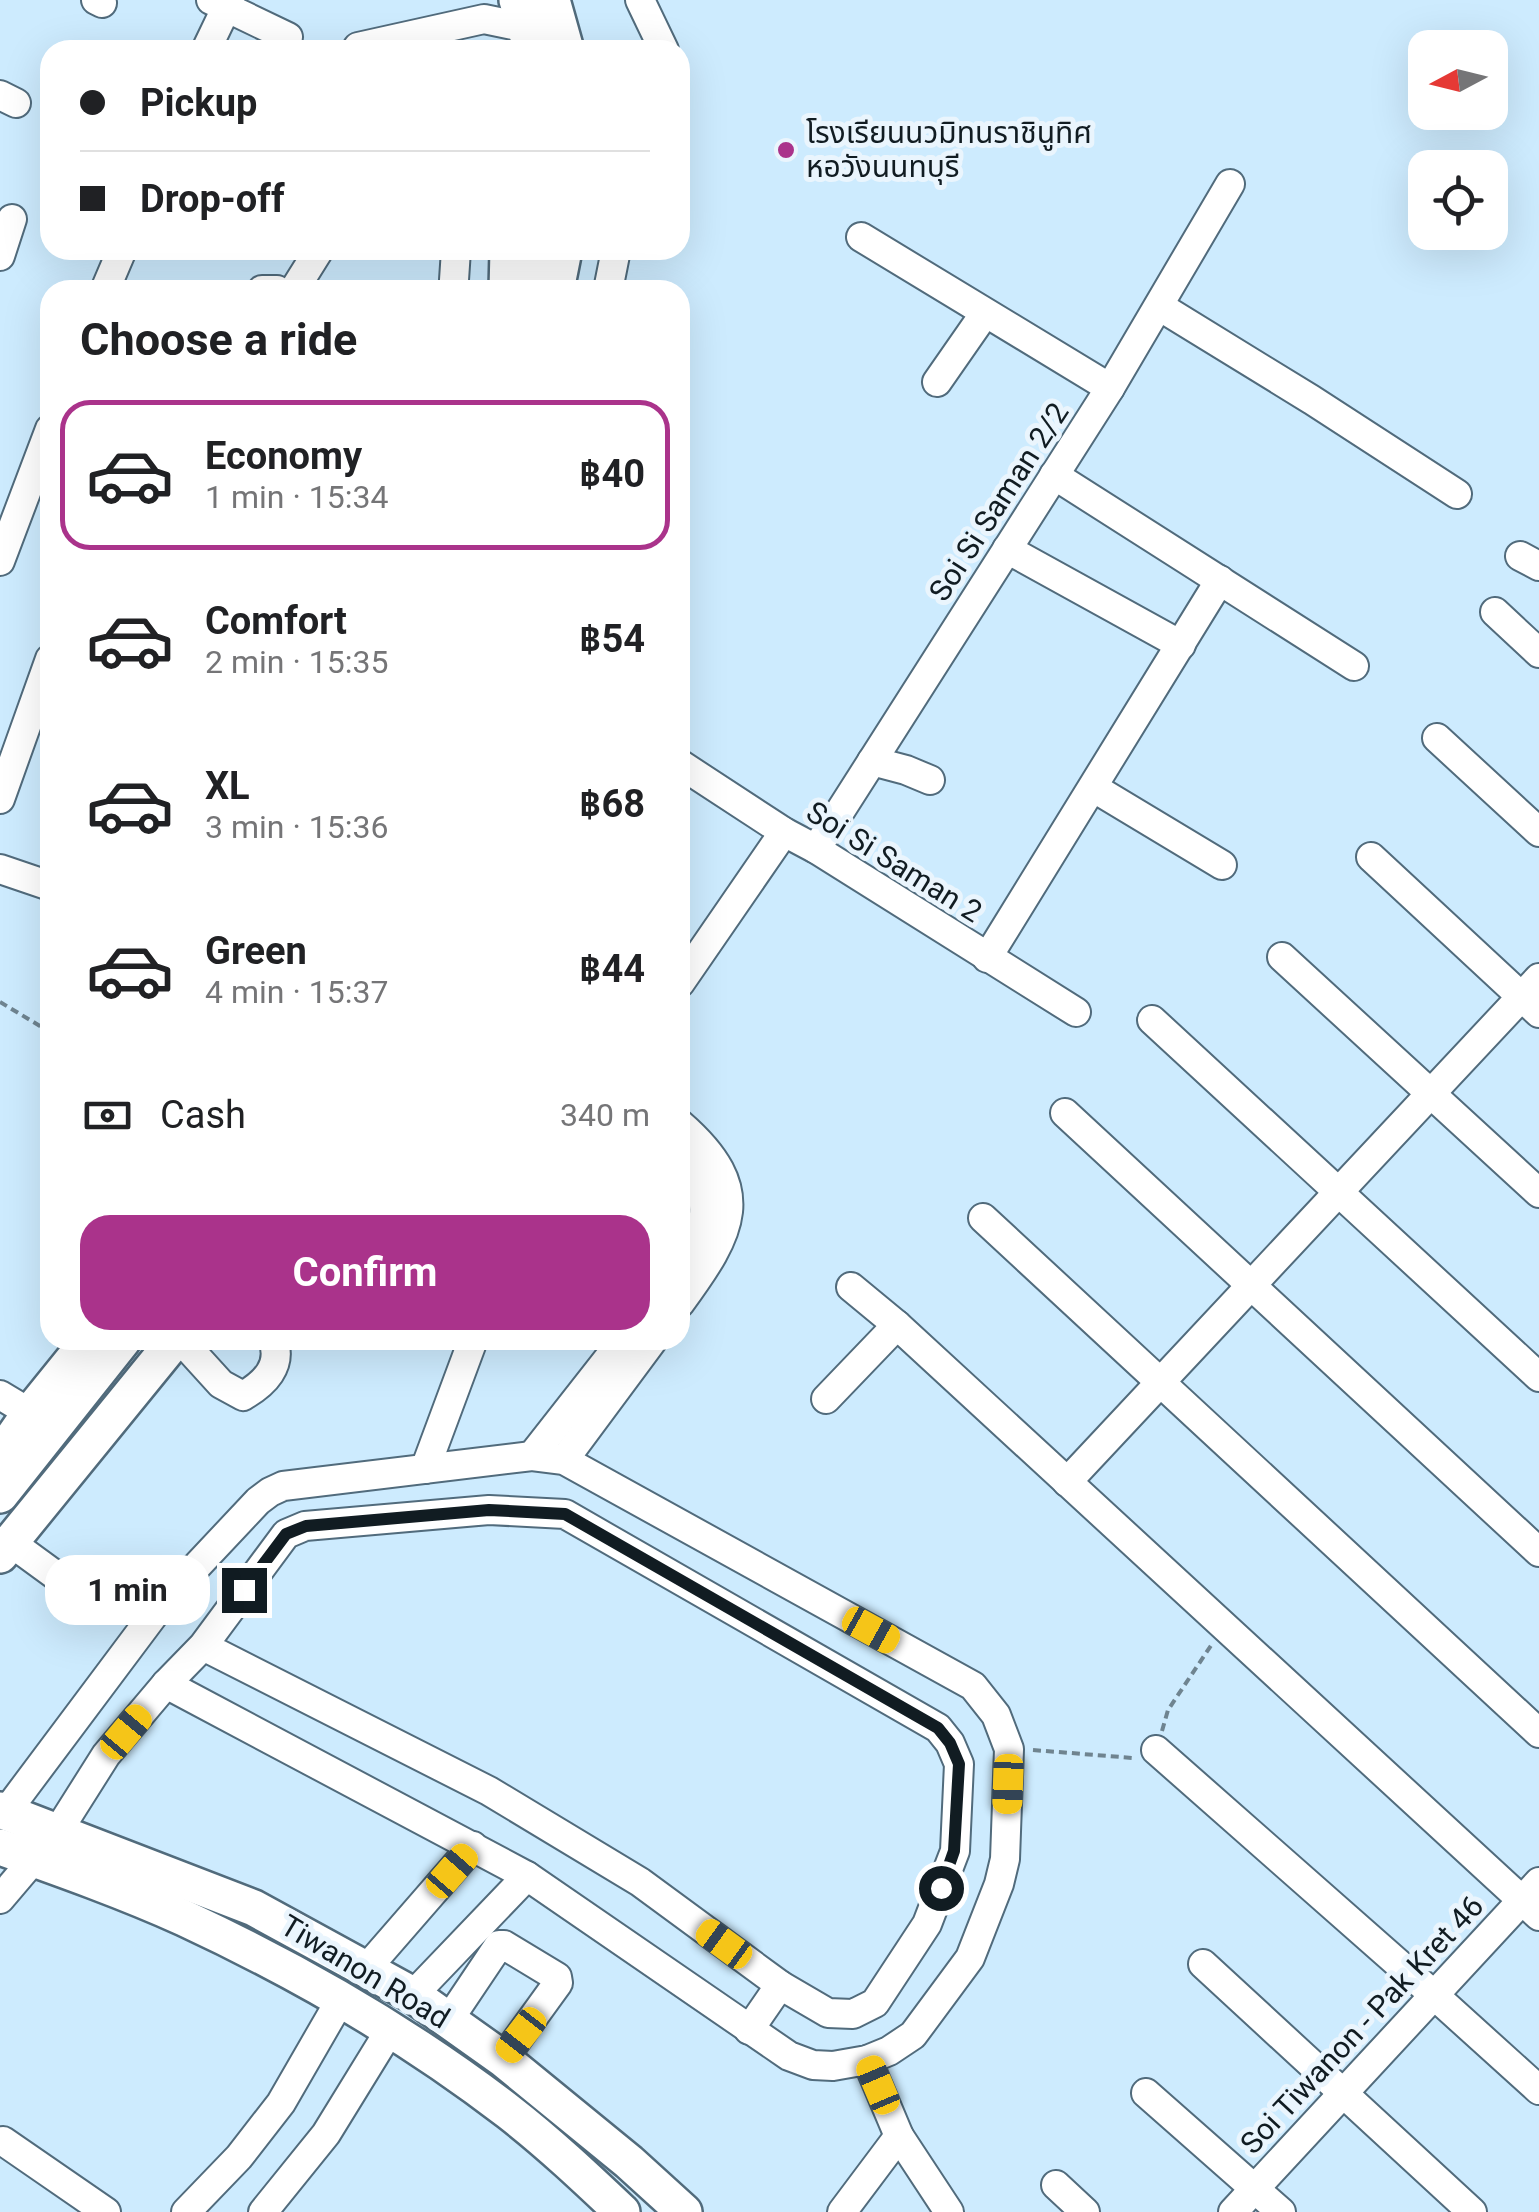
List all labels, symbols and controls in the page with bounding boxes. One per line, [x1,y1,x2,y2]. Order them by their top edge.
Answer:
north arrow [1408,30,1508,130]
map controls [1408,30,1508,250]
text: Pickup [140,81,257,125]
place label: โรงเรียนนวมิทนราชินูทิศ หอวังนนทบุรี [806,115,1092,185]
marker: โรงเรียนนวมิทนราชินูทิศ หอวังนนทบุรี [775,139,797,161]
button: locate [1408,150,1508,250]
text: Drop-off [140,177,285,221]
text: Choose a ride [80,313,357,366]
street label: Soi Si Saman 2/2 [922,396,1076,607]
icon: car [85,430,175,520]
text: Economy [205,434,362,478]
text: ฿40 [579,452,645,496]
text: 1 min · 15:34 [205,478,388,516]
icon: car [85,595,175,685]
text: Comfort [205,599,347,643]
text: ฿54 [579,617,645,661]
text: 2 min · 15:35 [205,643,388,681]
icon: car [85,760,175,850]
text: XL [205,764,250,808]
text: ฿68 [579,782,645,826]
street label: Soi Si Saman 2 [800,794,988,929]
text: 3 min · 15:36 [205,808,388,846]
icon: car [85,925,175,1015]
text: Green [205,929,307,973]
text: ฿44 [579,947,645,991]
text: 4 min · 15:37 [205,973,388,1011]
icon: cash [80,1088,135,1143]
text: Cash [160,1093,246,1137]
text: 340 m [560,1096,650,1134]
button: Confirm [80,1215,650,1330]
callout: 1 min [44,1555,209,1625]
route end [222,1568,267,1613]
text: 1 min [87,1571,168,1609]
car [837,1602,905,1658]
car [95,1699,157,1765]
car [992,1753,1024,1815]
car [421,1839,483,1903]
route start [919,1866,964,1911]
street label: Soi Tiwanon - Pak Kret 46 [1233,1888,1490,2161]
street label: Tiwanon Road [275,1907,456,2036]
car [691,1914,757,1974]
car [491,2002,551,2068]
car [852,2052,904,2118]

